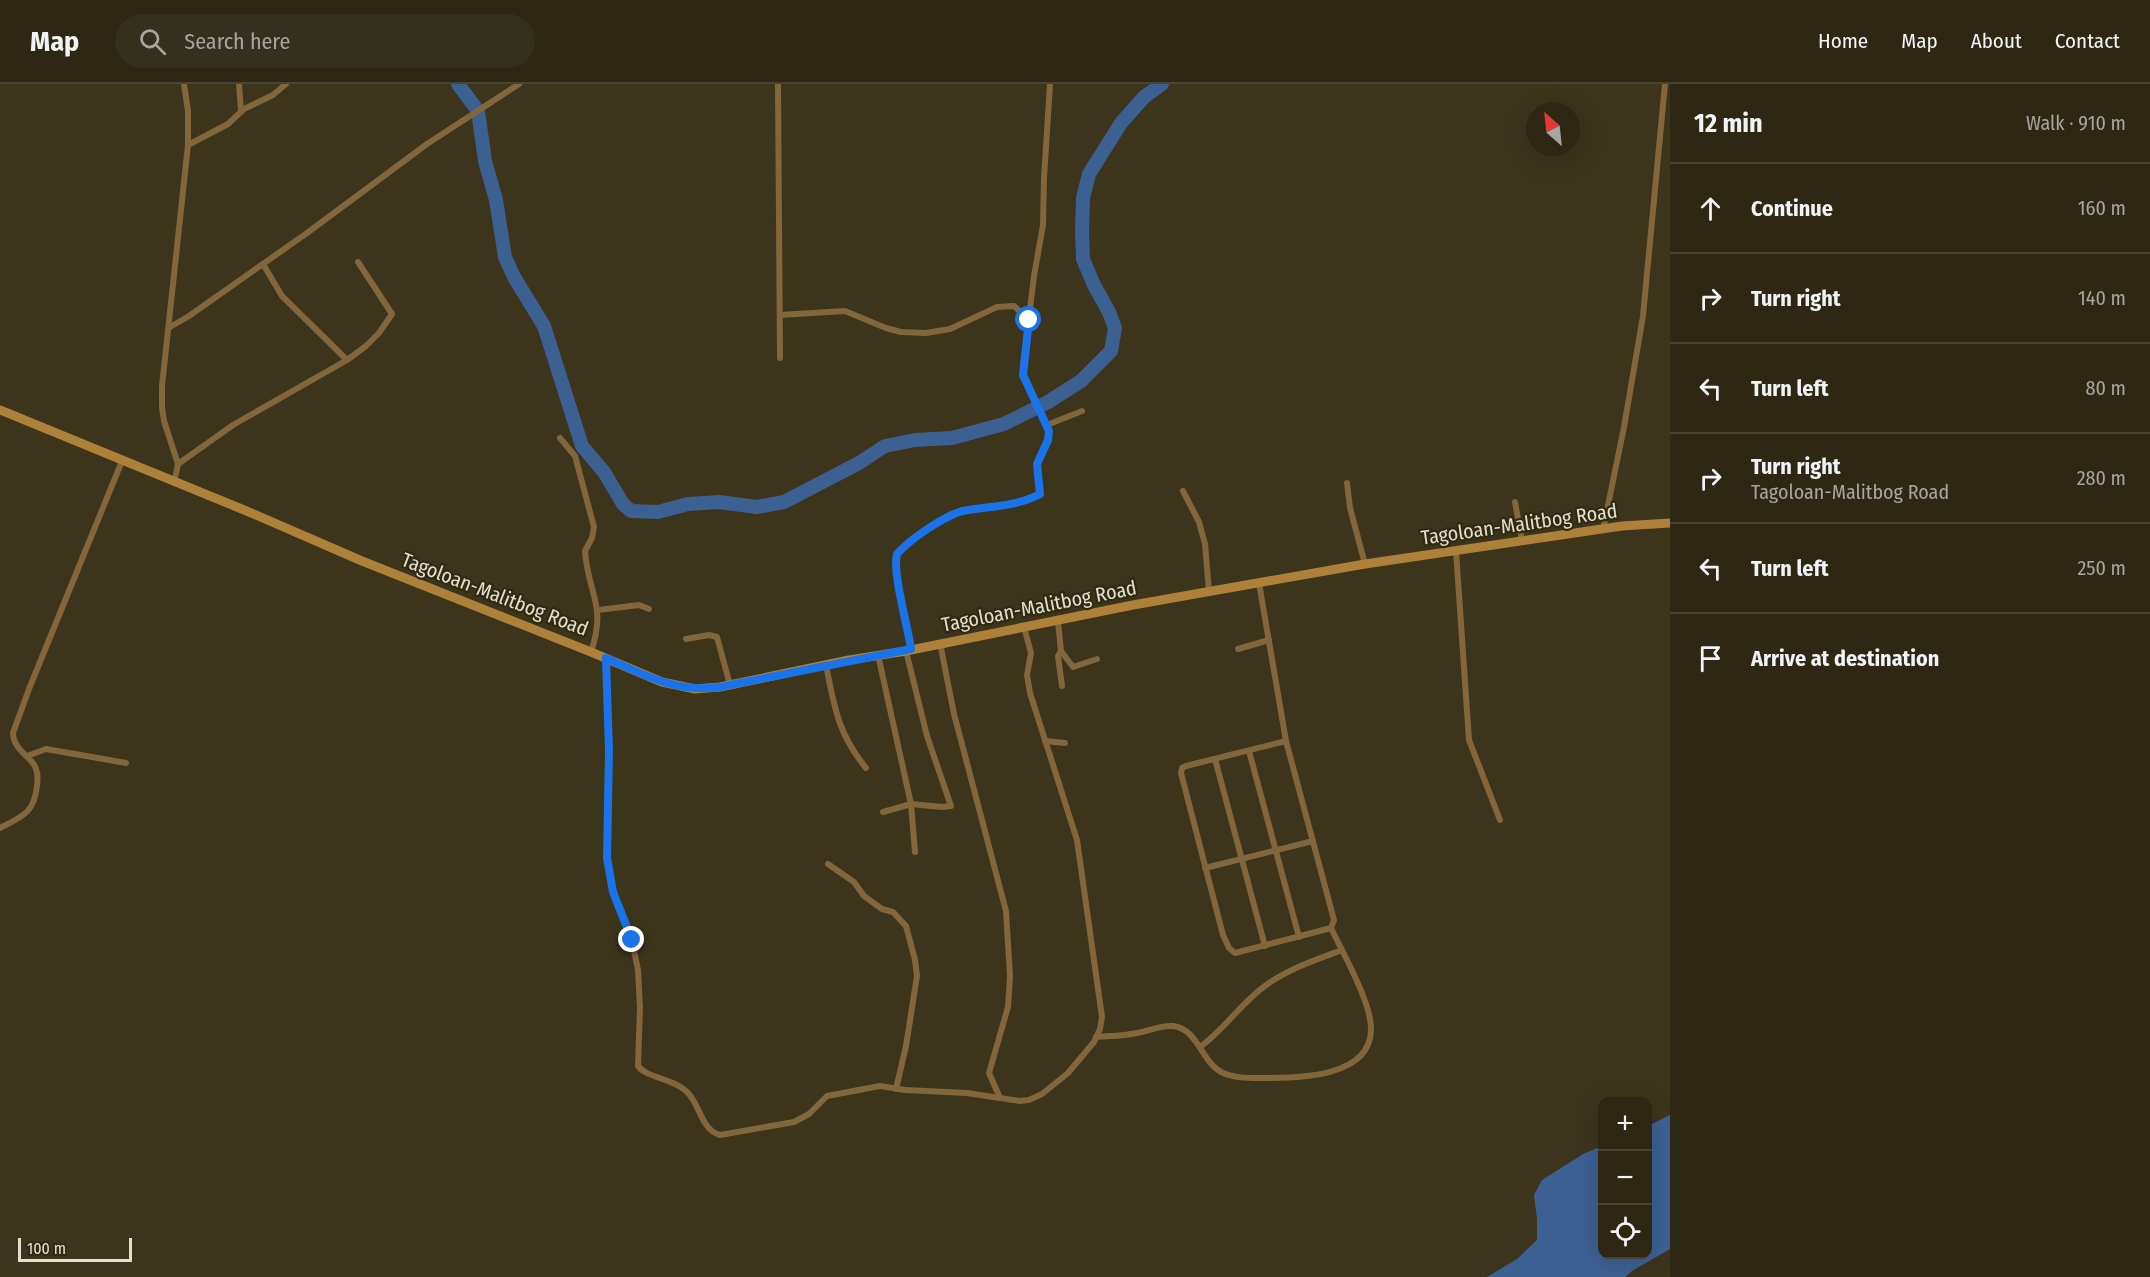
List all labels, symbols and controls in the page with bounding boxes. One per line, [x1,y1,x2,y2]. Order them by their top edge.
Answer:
search box [115,14,535,68]
text: Map [30,25,79,58]
icon: search [136,25,169,58]
text: Search here [184,28,290,55]
text: Home [1818,28,1868,54]
text: Map [1901,28,1938,54]
text: About [1971,28,2022,54]
text: Contact [2055,28,2120,54]
north arrow [1526,102,1580,156]
text: 12 min [1694,108,1763,139]
text: Walk · 910 m [2026,111,2126,135]
icon: ahead [1694,192,1727,225]
text: Continue [1751,195,1833,222]
text: 160 m [2078,196,2126,220]
icon: right [1694,282,1727,315]
text: Turn right [1751,285,1840,312]
text: 140 m [2078,286,2126,310]
route start [1015,306,1041,332]
icon: left [1694,372,1727,405]
text: Turn left [1751,375,1829,402]
text: 80 m [2086,376,2126,400]
text: Turn right [1751,453,1840,480]
icon: right [1694,462,1727,495]
text: 280 m [2077,466,2126,490]
text: Tagoloan-Malitbog Road [1751,480,1949,504]
street label: Tagoloan-Malitbog Road [1419,498,1619,550]
street label: Tagoloan-Malitbog Road [398,547,592,641]
icon: left [1694,552,1727,585]
text: Turn left [1751,555,1829,582]
text: 250 m [2078,556,2126,580]
street label: Tagoloan-Malitbog Road [939,575,1139,637]
icon: arrive [1694,642,1727,675]
text: Arrive at destination [1751,645,1939,672]
route end [618,926,644,952]
map controls [1598,1097,1652,1259]
button: + [1598,1097,1652,1151]
button: − [1598,1151,1652,1205]
button: locate [1598,1205,1652,1259]
scale bar [18,1235,132,1262]
text: 100 m [27,1239,66,1258]

